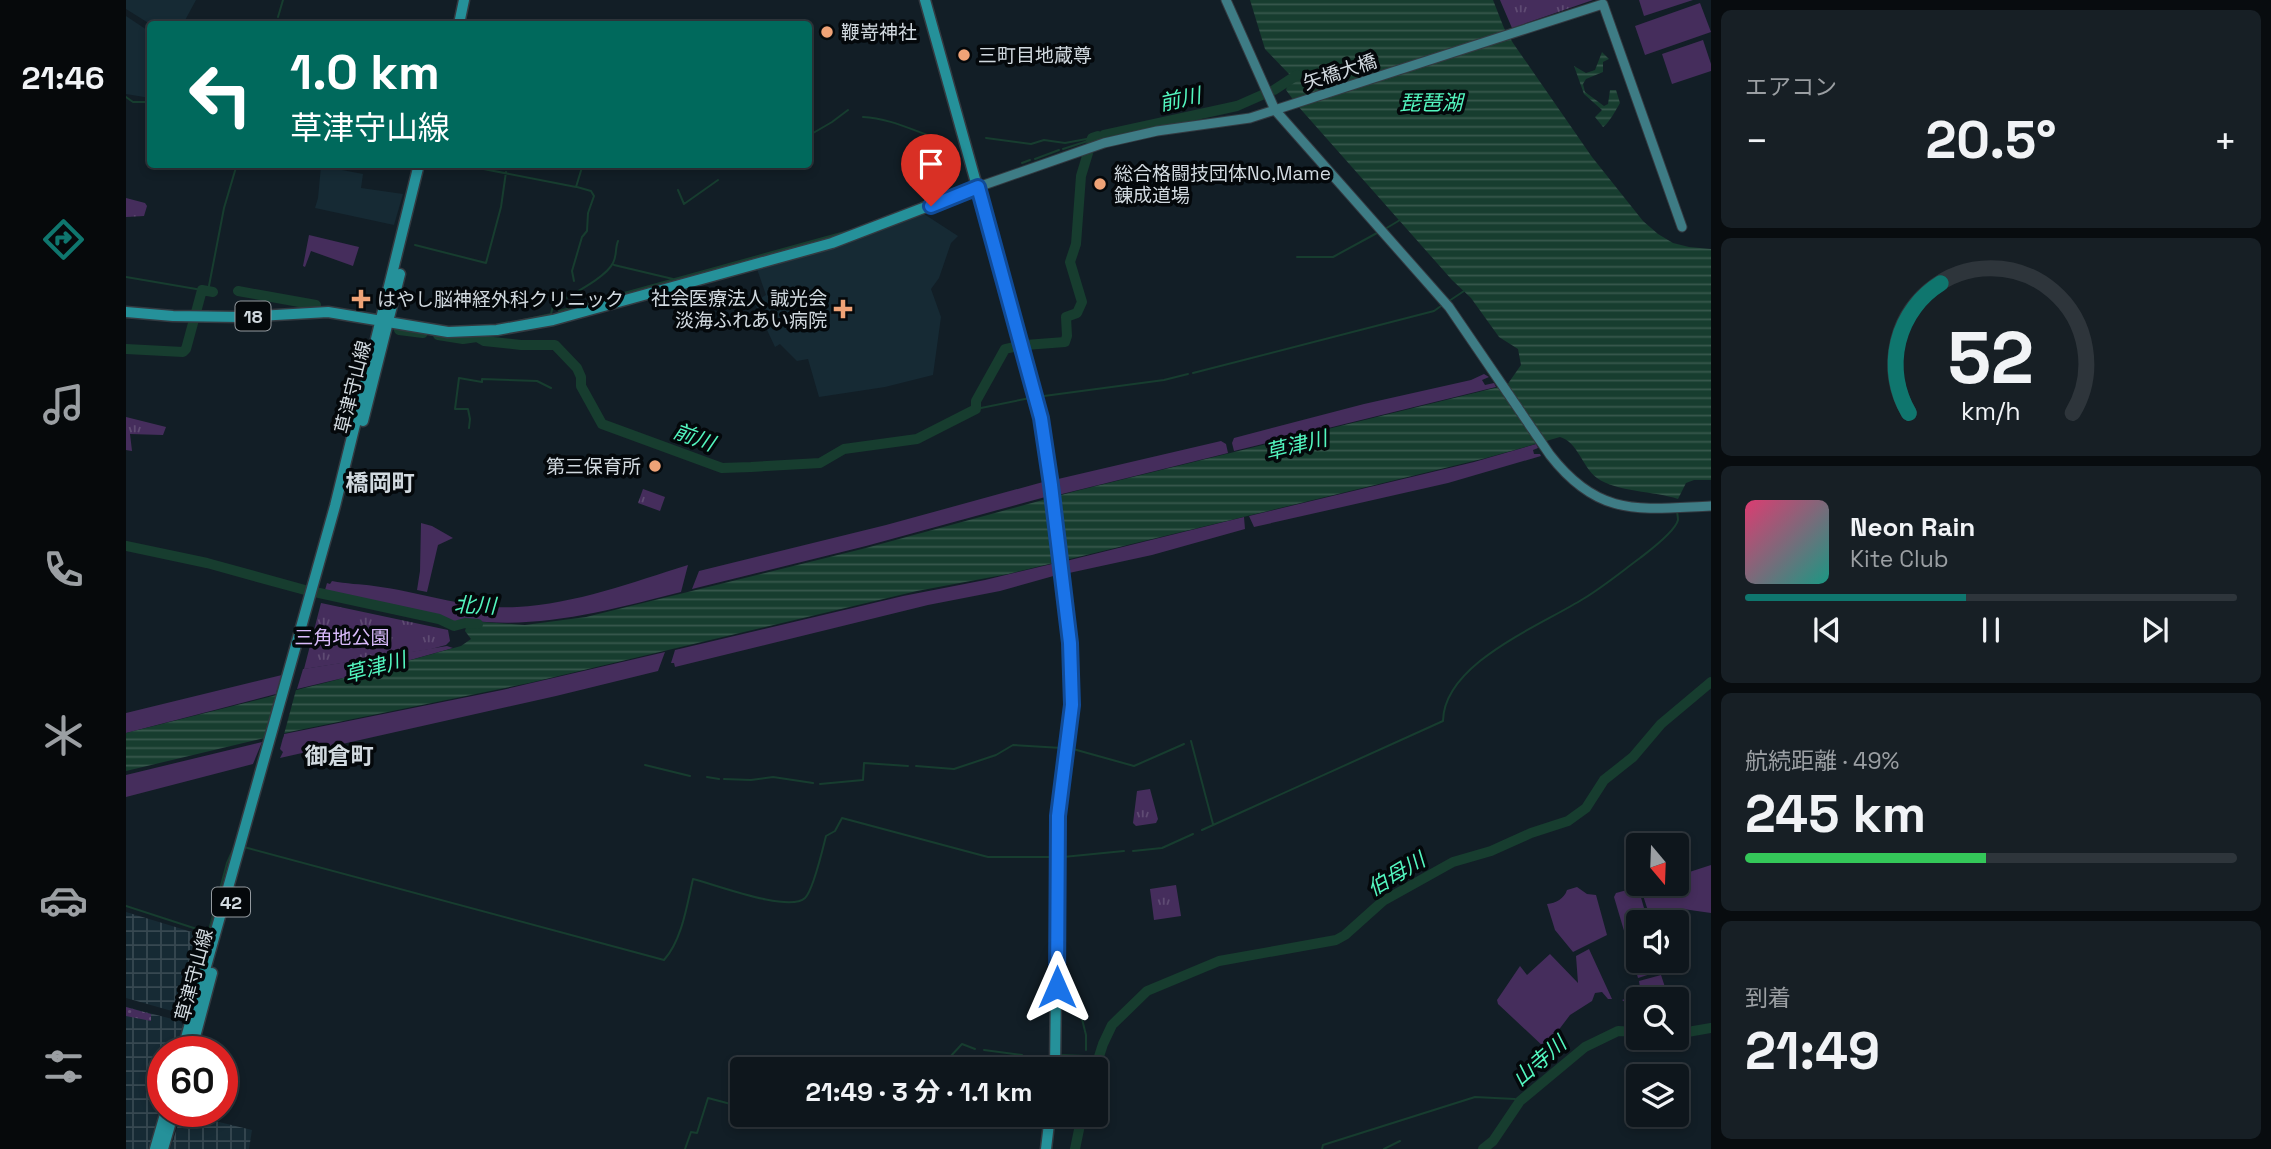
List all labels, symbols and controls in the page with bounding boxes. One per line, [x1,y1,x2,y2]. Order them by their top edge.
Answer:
place label: 鞭嵜神社 [841,20,917,45]
marker: 鞭嵜神社 [819,24,835,40]
text: 1.0 km [290,41,440,103]
place label: 三町目地蔵尊 [978,43,1092,68]
marker: 三町目地蔵尊 [956,47,972,63]
street label: 矢橋大橋 [1300,48,1380,96]
icon: left [175,49,266,140]
text: 21:46 [21,58,105,98]
text: エアコン [1745,72,1837,102]
water label: 前川 [1157,81,1205,117]
water label: 琵琶湖 [1400,89,1465,116]
text: 20.5° [1925,107,2057,173]
text: 草津守山線 [290,108,450,148]
text: − [1745,117,1769,165]
text: + [2213,117,2237,165]
pin [901,134,961,206]
icon: arrive [912,145,950,183]
place label: 総合格闘技団体No,Mame 錬成道場 [1114,161,1331,208]
marker: 総合格闘技団体No,Mame 錬成道場 [1092,176,1108,192]
icon: directions [39,215,88,264]
place label: 社会医療法人 誠光会 淡海ふれあい病院 [651,286,827,333]
place label: はやし脳神経外科クリニック [377,287,624,312]
marker: はやし脳神経外科クリニック [351,289,371,309]
marker: 社会医療法人 誠光会 淡海ふれあい病院 [833,299,853,319]
road number: 18 [236,302,270,330]
text: 52 [1948,311,2034,404]
street label: 草津守山線 [329,338,377,436]
icon: music [39,380,88,429]
text: km/h [1961,394,2021,426]
water label: 前川 [670,417,720,458]
water label: 草津川 [1262,424,1332,466]
place label: 第三保育所 [546,454,641,479]
marker: 第三保育所 [647,458,663,474]
district label: 橋岡町 [346,468,415,498]
text: Neon Rain [1850,510,1975,544]
text: Kite Club [1850,544,1949,574]
icon: phone [39,545,88,594]
water label: 北川 [454,591,498,619]
icon: previous [1808,611,1846,649]
icon: pause [1972,611,2010,649]
icon: next [2136,611,2174,649]
park label: 三角地公園 [294,625,390,650]
water label: 草津川 [341,645,411,688]
icon: climate [39,711,88,760]
district label: 御倉町 [305,741,374,771]
text: 航続距離 · 49% [1745,746,1899,776]
text: 245 km [1745,781,1926,847]
north arrow [1626,833,1689,896]
map controls [1626,833,1689,1127]
water label: 伯母川 [1362,845,1432,902]
icon: car [39,876,88,925]
road number: 42 [212,888,250,917]
button: sound [1626,910,1689,973]
street label: 草津守山線 [170,926,218,1024]
position arrow [1020,950,1094,1024]
text: 到着 [1745,983,1791,1013]
button: search [1626,987,1689,1050]
text: 21:49 [1745,1018,1880,1084]
water label: 山寺川 [1506,1029,1573,1092]
speed limit sign: 60 [147,1036,238,1127]
icon: filters [39,1042,88,1091]
button: layers [1626,1064,1689,1127]
text: 21:49 · 3 分 · 1.1 km [805,1075,1033,1109]

